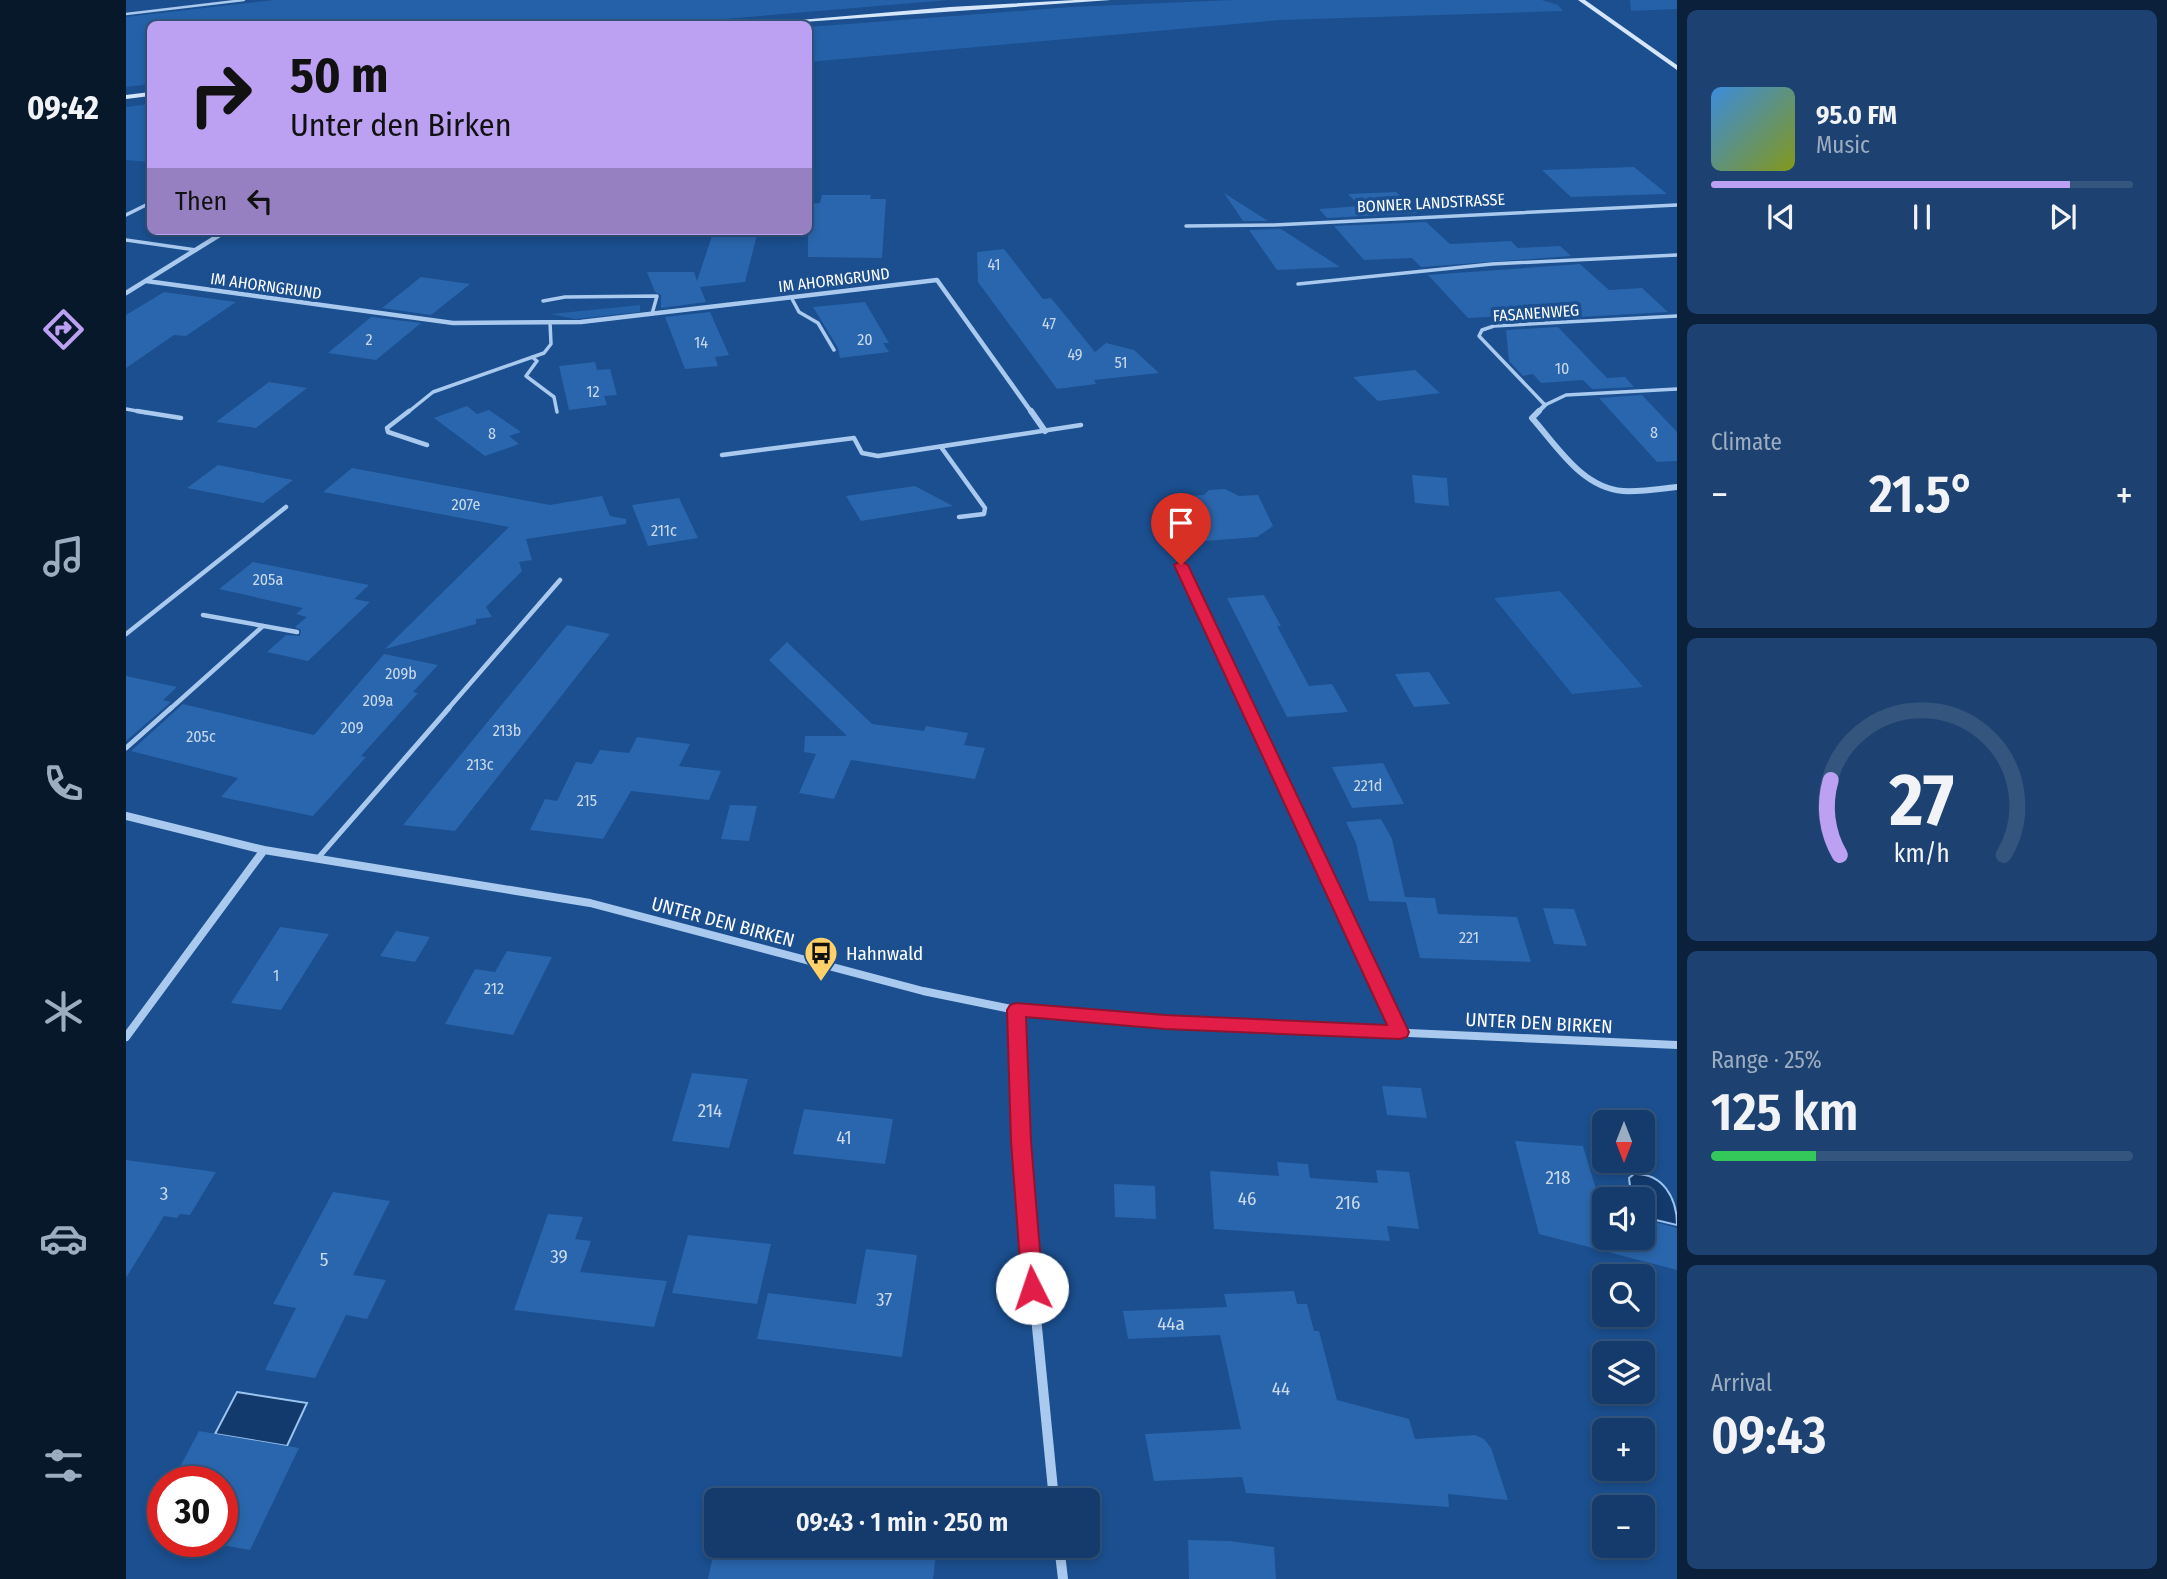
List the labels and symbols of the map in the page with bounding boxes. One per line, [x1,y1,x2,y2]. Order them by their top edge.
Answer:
street label: BONNER LANDSTRASSE [1357,190,1505,216]
house number: 41 [987,255,1001,274]
street label: IM AHORNGRUND [777,264,891,296]
street label: IM AHORNGRUND [209,269,323,303]
street label: FASANENWEG [1492,301,1580,325]
house number: 47 [1042,314,1056,333]
house number: 2 [365,330,373,349]
house number: 20 [857,330,873,349]
house number: 14 [694,333,708,352]
house number: 49 [1067,345,1083,364]
house number: 51 [1115,353,1127,372]
house number: 10 [1555,359,1569,378]
house number: 12 [586,382,600,401]
house number: 8 [1650,423,1658,442]
house number: 8 [488,424,496,443]
pin [1151,493,1211,565]
house number: 207e [451,495,481,514]
house number: 211c [651,521,677,540]
house number: 205a [253,570,283,589]
house number: 209b [385,664,417,683]
house number: 209a [363,691,394,710]
house number: 209 [340,718,364,737]
house number: 213b [493,721,521,740]
house number: 205c [186,727,216,746]
house number: 213c [466,755,494,774]
house number: 221d [1354,776,1382,795]
house number: 215 [577,791,597,810]
street label: UNTER DEN BIRKEN [649,892,797,952]
house number: 221 [1459,928,1479,947]
bus stop icon: Hahnwald [802,934,840,983]
place label: Hahnwald [846,942,923,965]
house number: 1 [273,966,279,985]
house number: 212 [484,979,504,998]
street label: UNTER DEN BIRKEN [1465,1008,1613,1038]
house number: 214 [698,1099,722,1122]
north arrow [1592,1110,1656,1172]
house number: 41 [836,1126,852,1149]
house number: 218 [1546,1166,1570,1189]
house number: 3 [160,1182,168,1205]
house number: 46 [1238,1187,1256,1210]
house number: 216 [1336,1191,1360,1214]
house number: 39 [550,1245,568,1268]
house number: 5 [320,1248,328,1271]
position arrow [995,1251,1069,1325]
house number: 37 [876,1288,892,1311]
house number: 44a [1157,1312,1185,1335]
house number: 44 [1272,1377,1290,1400]
speed limit sign: 30 [147,1466,238,1557]

